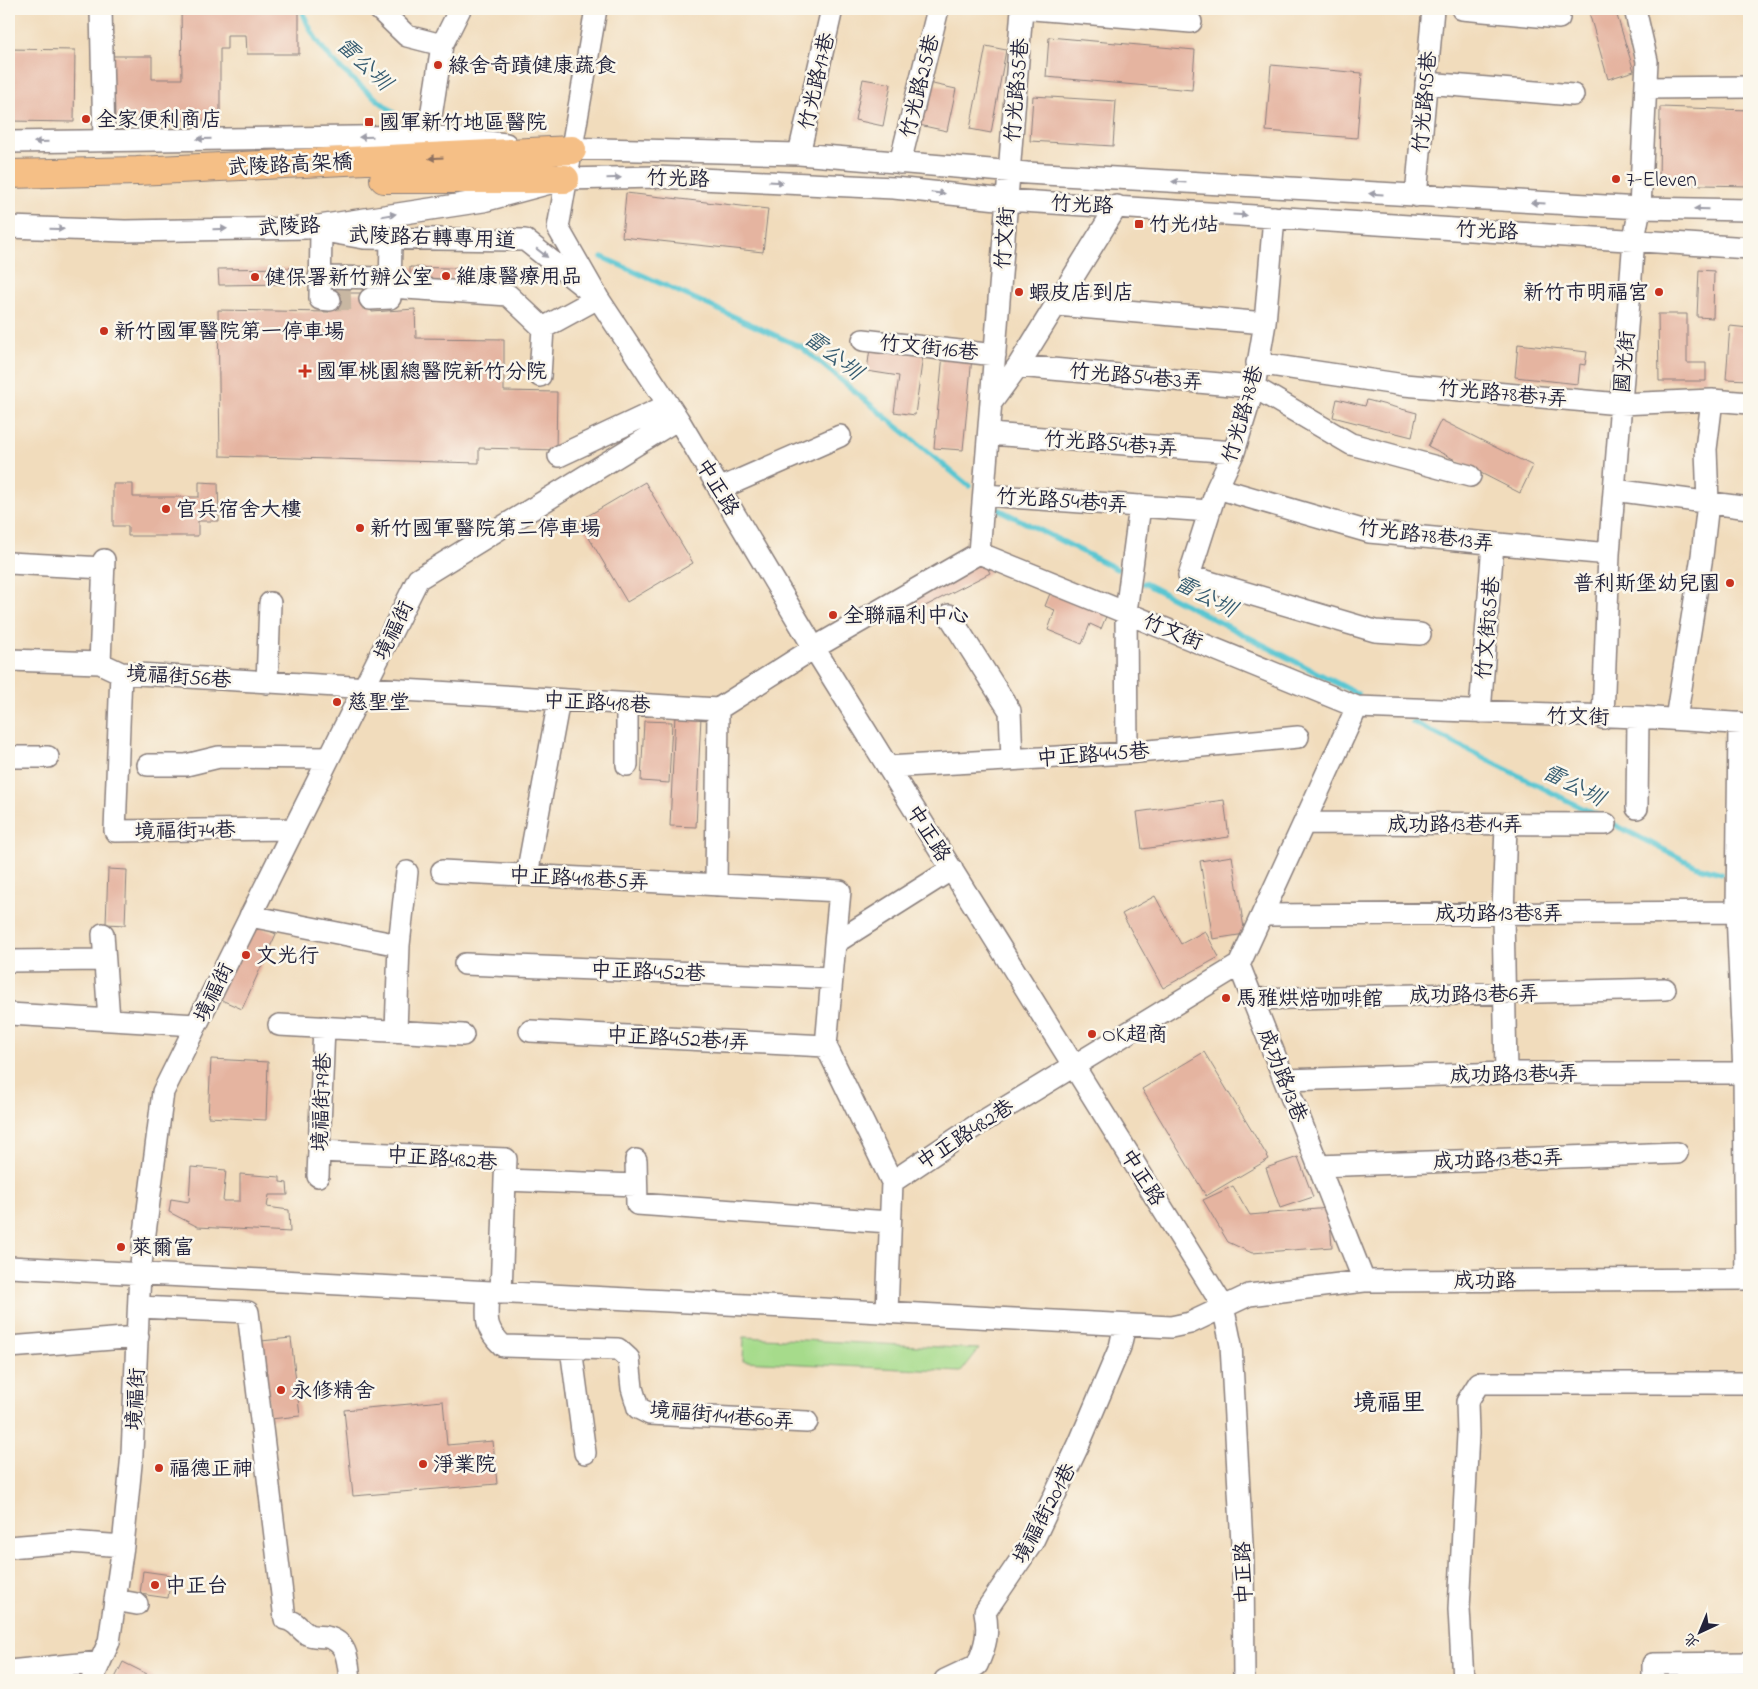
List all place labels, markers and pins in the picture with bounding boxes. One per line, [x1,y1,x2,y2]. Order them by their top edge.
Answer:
place label: 綠舍奇蹟健康蔬食 [448,52,616,82]
marker: 綠舍奇蹟健康蔬食 [432,59,444,71]
place label: 全家便利商店 [96,106,222,136]
place label: 國軍新竹地區醫院 [379,109,547,139]
marker: 全家便利商店 [80,113,92,125]
marker: 國軍新竹地區醫院 [363,116,375,128]
place label: 7-Eleven [1626,166,1697,196]
marker: 7-Eleven [1610,173,1622,185]
place label: 竹光1站 [1149,211,1219,241]
marker: 竹光1站 [1133,218,1145,230]
place label: 維康醫療用品 [456,263,582,293]
place label: 健保署新竹辦公室 [265,264,433,294]
marker: 維康醫療用品 [440,270,452,282]
marker: 健保署新竹辦公室 [249,271,261,283]
place label: 蝦皮店到店 [1029,279,1134,309]
place label: 新竹市明福宮 [1523,279,1649,309]
marker: 蝦皮店到店 [1013,286,1025,298]
marker: 新竹市明福宮 [1653,286,1665,298]
place label: 新竹國軍醫院第一停車場 [114,318,345,348]
marker: 新竹國軍醫院第一停車場 [98,325,110,337]
place label: 國軍桃園總醫院新竹分院 [316,358,547,388]
marker: 國軍桃園總醫院新竹分院 [298,364,312,378]
place label: 官兵宿舍大樓 [176,496,302,526]
marker: 官兵宿舍大樓 [160,503,172,515]
place label: 新竹國軍醫院第二停車場 [370,515,601,545]
marker: 新竹國軍醫院第二停車場 [354,522,366,534]
place label: 普利斯堡幼兒園 [1573,570,1720,600]
marker: 普利斯堡幼兒園 [1724,577,1736,589]
place label: 全聯福利中心 [843,602,969,632]
marker: 全聯福利中心 [827,609,839,621]
place label: 慈聖堂 [347,689,410,719]
marker: 慈聖堂 [331,696,343,708]
place label: 文光行 [256,942,319,972]
marker: 文光行 [240,949,252,961]
place label: 馬雅烘焙咖啡館 [1236,985,1383,1015]
marker: 馬雅烘焙咖啡館 [1220,992,1232,1004]
place label: OK超商 [1102,1021,1168,1051]
marker: OK超商 [1086,1028,1098,1040]
place label: 萊爾富 [131,1234,194,1264]
marker: 萊爾富 [115,1241,127,1253]
place label: 永修精舍 [291,1377,375,1407]
marker: 永修精舍 [275,1384,287,1396]
place label: 淨業院 [433,1451,496,1481]
place label: 福德正神 [169,1455,253,1485]
marker: 淨業院 [417,1458,429,1470]
marker: 福德正神 [153,1462,165,1474]
place label: 中正台 [165,1572,228,1602]
marker: 中正台 [149,1579,161,1591]

